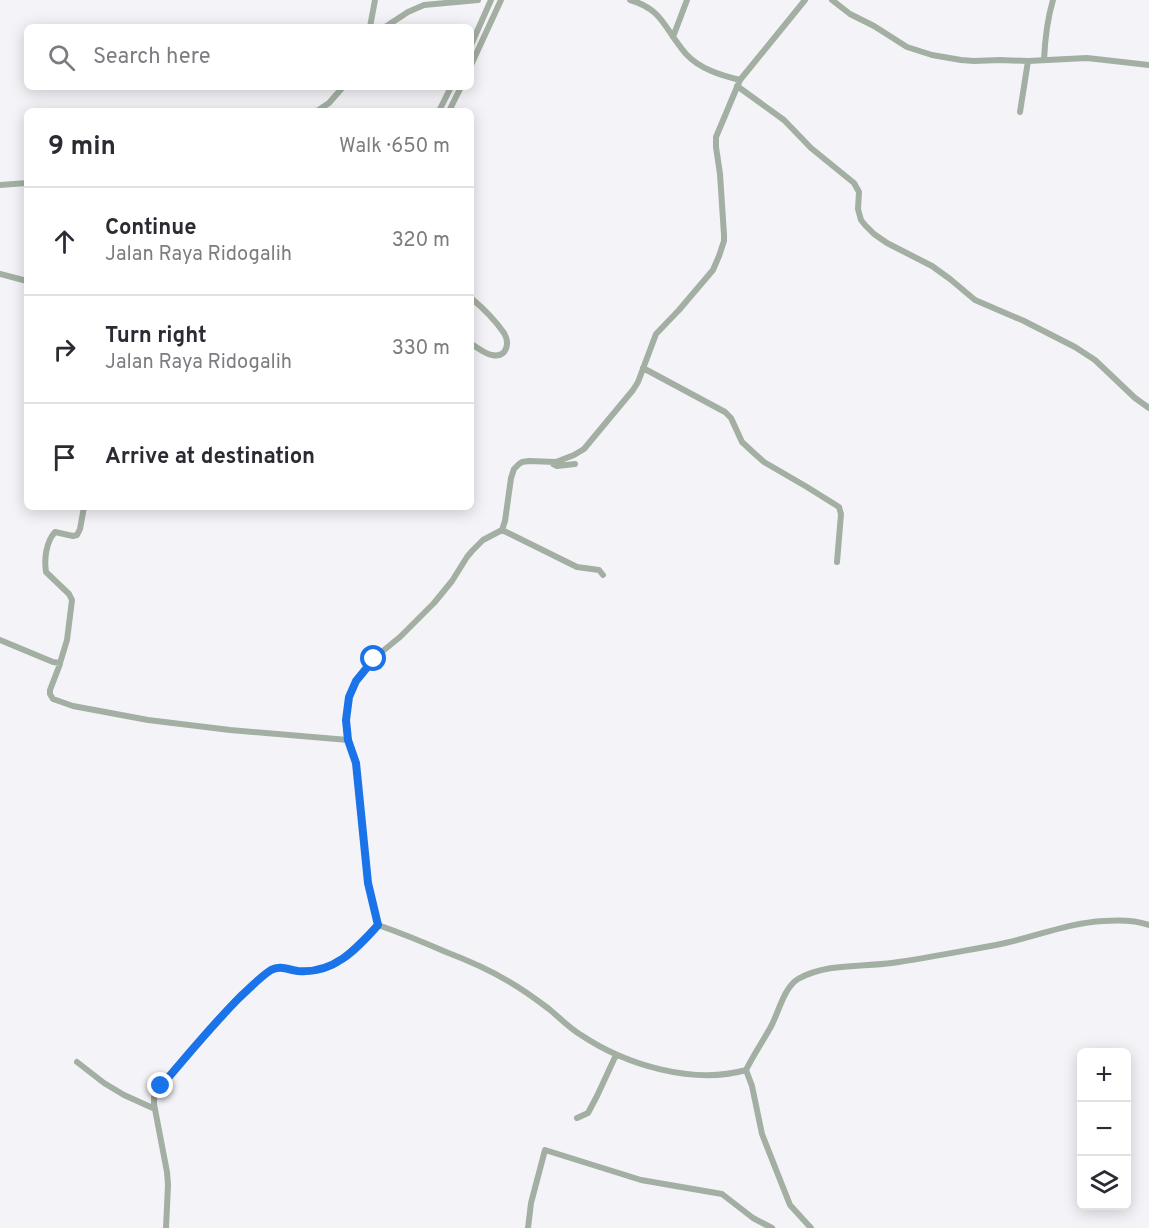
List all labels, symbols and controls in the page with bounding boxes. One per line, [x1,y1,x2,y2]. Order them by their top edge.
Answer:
search box [24,24,474,90]
icon: search [45,41,78,74]
text: Search here [93,44,211,71]
text: 9 min [48,131,116,164]
text: Walk · 650 m [339,134,450,160]
text: Continue [105,215,196,242]
icon: ahead [48,225,81,258]
text: 320 m [392,228,450,254]
text: Jalan Raya Ridogalih [105,242,292,268]
text: Turn right [105,323,207,350]
icon: right [48,333,81,366]
text: 330 m [392,336,450,362]
text: Jalan Raya Ridogalih [105,350,292,376]
icon: arrive [48,441,81,474]
text: Arrive at destination [105,444,315,471]
route start [360,645,386,671]
map controls [1077,1048,1131,1210]
button: + [1077,1048,1131,1102]
route end [147,1072,173,1098]
button: − [1077,1102,1131,1156]
button: layers [1077,1156,1131,1210]

